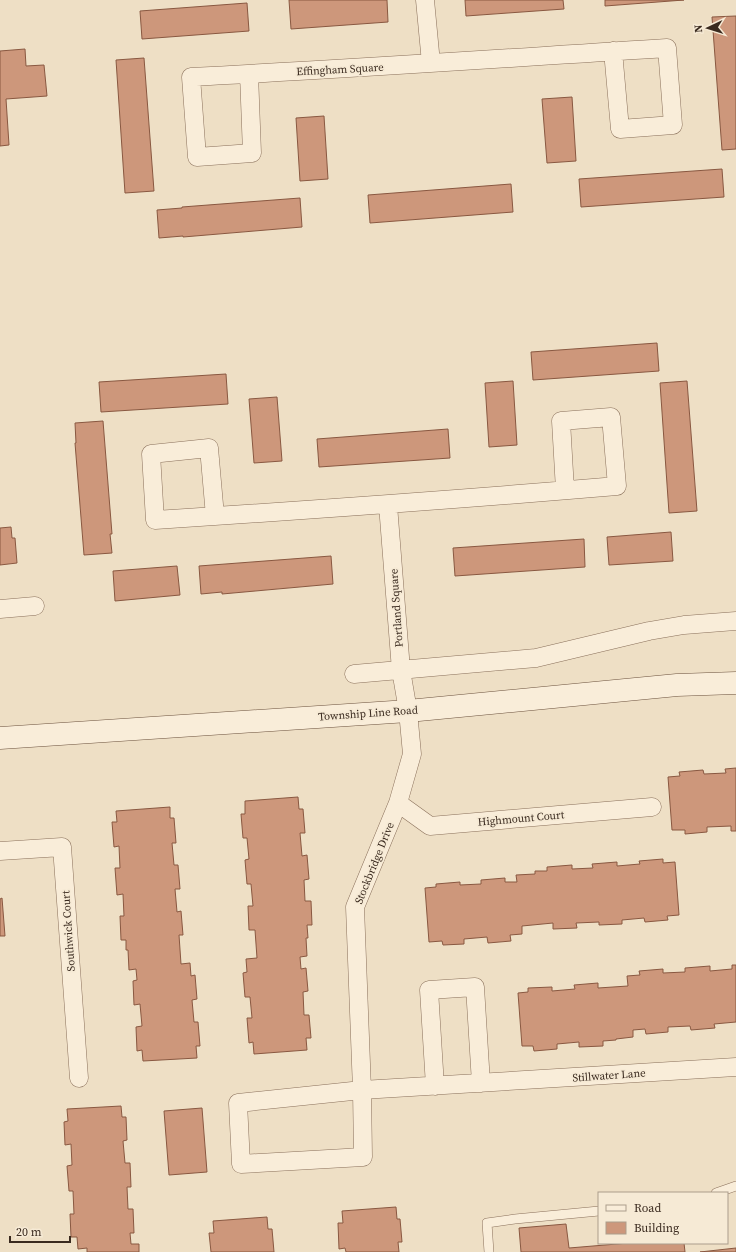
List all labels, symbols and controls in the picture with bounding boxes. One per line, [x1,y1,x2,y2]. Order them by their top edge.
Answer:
north arrow [688,8,728,48]
text: N [691,24,706,33]
street label: Effingham Square [296,60,384,79]
street label: Portland Square [386,568,407,648]
street label: Township Line Road [318,702,419,724]
street label: Highmount Court [477,807,565,830]
street label: Stockbridge Drive [351,820,398,906]
street label: Southwick Court [58,890,79,972]
street label: Stillwater Lane [572,1065,647,1086]
legend [598,1192,728,1244]
text: Road [634,1200,661,1216]
scale bar [10,1218,70,1244]
text: Building [634,1220,679,1236]
text: 20 m [16,1224,42,1240]

